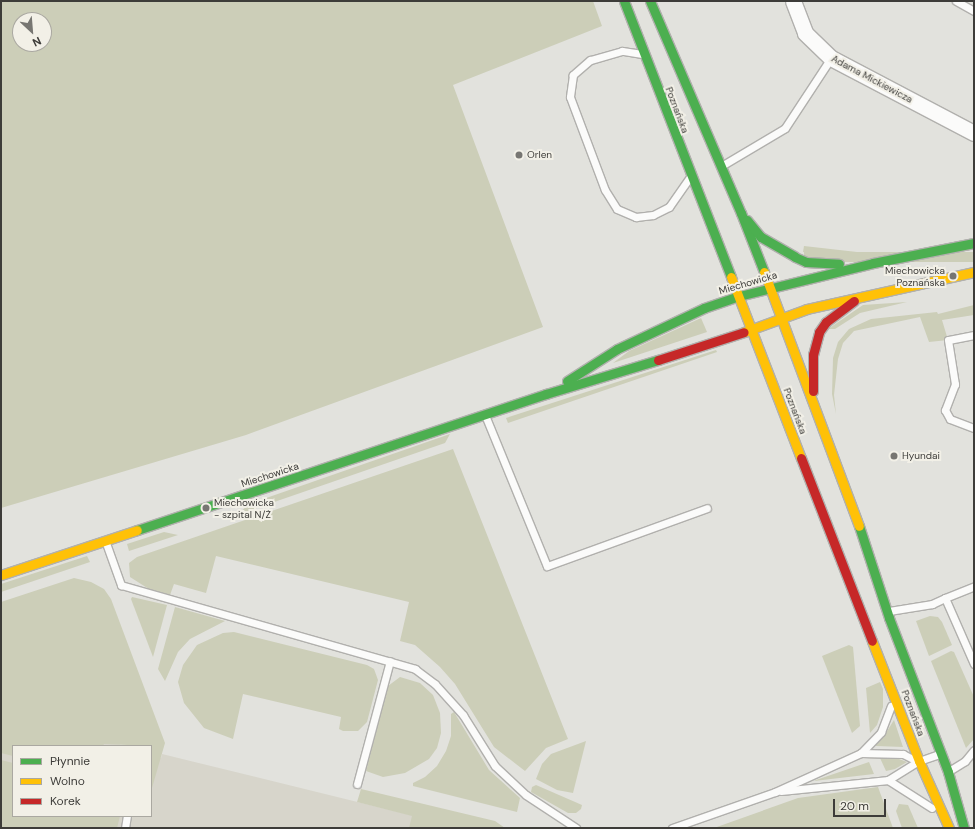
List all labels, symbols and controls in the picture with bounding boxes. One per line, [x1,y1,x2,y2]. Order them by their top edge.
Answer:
north arrow [12,12,52,52]
text: N [30,34,43,50]
street label: Adama Mickiewicza [829,53,915,105]
street label: Poznańska [663,85,691,135]
place label: Orlen [527,149,552,161]
marker: Orlen [514,150,524,160]
place label: Miechowicka Poznańska [885,264,945,288]
street label: Miechowicka [718,269,778,297]
marker: Miechowicka Poznańska [948,271,958,281]
street label: Poznańska [781,386,809,436]
place label: Hyundai [902,450,940,462]
marker: Hyundai [889,451,899,461]
street label: Miechowicka [240,460,300,490]
place label: Miechowicka - szpital N/Ż [214,496,274,520]
marker: Miechowicka - szpital N/Ż [201,503,211,513]
street label: Poznańska [899,688,927,738]
legend [12,745,152,817]
text: Płynnie [50,753,90,769]
text: Wolno [50,773,85,789]
scale bar [835,791,888,817]
text: Korek [50,793,81,809]
text: 20 m [840,798,869,814]

